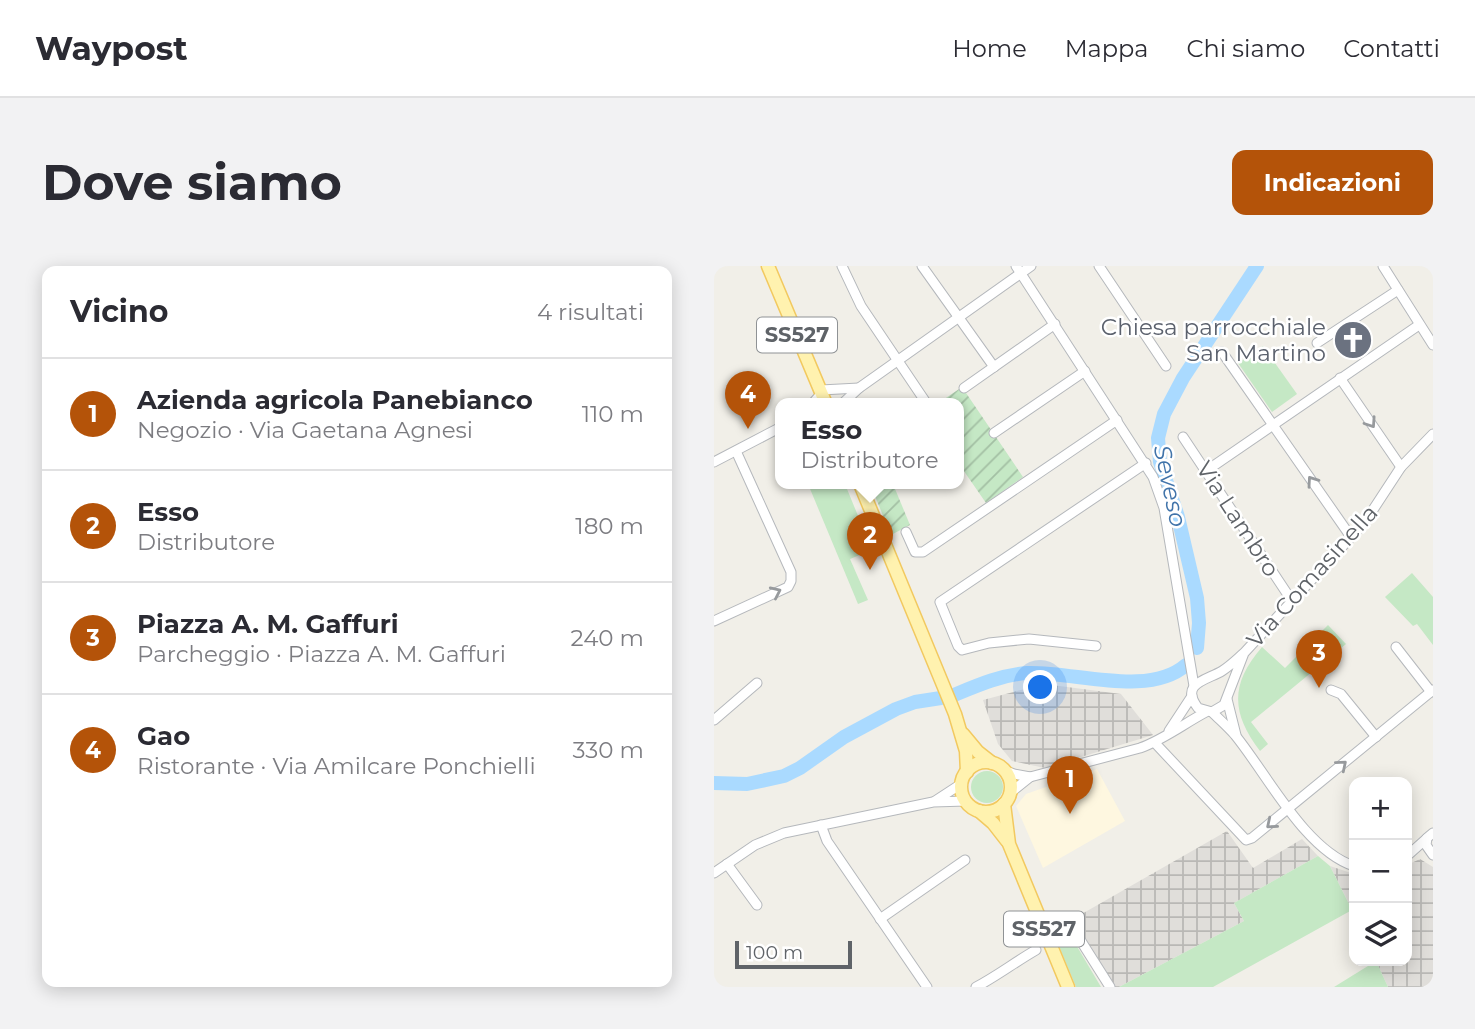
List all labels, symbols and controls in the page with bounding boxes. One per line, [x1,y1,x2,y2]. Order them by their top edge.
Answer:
text: Waypost [35,28,188,68]
text: Home [952,34,1027,63]
text: Mappa [1065,34,1148,63]
text: Chi siamo [1186,34,1305,63]
text: Contatti [1343,34,1440,63]
button: Indicazioni [1232,150,1433,215]
text: Dove siamo [42,153,342,212]
text: Vicino [70,293,168,330]
text: 4 risultati [537,298,644,326]
place label: Chiesa parrocchiale San Martino [1101,313,1326,367]
road number: SS527 [757,318,837,352]
church icon: Chiesa parrocchiale San Martino [1332,319,1374,361]
pin: 4 [725,371,771,429]
text: Azienda agricola Panebianco [137,384,533,416]
popup [775,398,964,489]
text: 1 [88,400,98,428]
text: 110 m [582,400,644,428]
text: Esso [800,414,862,446]
one-way arrow [1362,415,1375,428]
text: Negozio · Via Gaetana Agnesi [137,416,473,444]
water label: Seveso [1148,442,1193,529]
text: Distributore [800,446,939,474]
street label: Via Lambro [1190,456,1286,582]
one-way arrow [1308,476,1320,489]
text: Esso [137,496,199,528]
street label: Via Comasinella [1241,499,1383,653]
text: 2 [86,512,100,540]
text: 180 m [575,512,644,540]
pin: 2 [847,512,893,570]
text: Distributore [137,528,275,556]
one-way arrow [769,586,781,600]
text: Piazza A. M. Gaffuri [137,608,399,640]
text: 3 [86,624,100,652]
text: 240 m [571,624,644,652]
pin: 3 [1296,630,1342,688]
text: Parcheggio · Piazza A. M. Gaffuri [137,640,506,668]
your location [1023,670,1057,704]
text: Gao [137,720,190,752]
text: 4 [85,736,101,764]
text: 330 m [573,736,644,764]
text: Ristorante · Via Amilcare Ponchielli [137,752,536,780]
pin: 1 [1047,756,1093,814]
one-way arrow [1333,761,1346,773]
map controls [1349,777,1412,966]
button: + [1349,777,1412,840]
one-way arrow [1267,816,1280,828]
button: − [1349,840,1412,903]
button: layers [1349,903,1412,966]
road number: SS527 [1004,912,1084,946]
scale bar [735,938,852,970]
text: 100 m [746,941,803,964]

